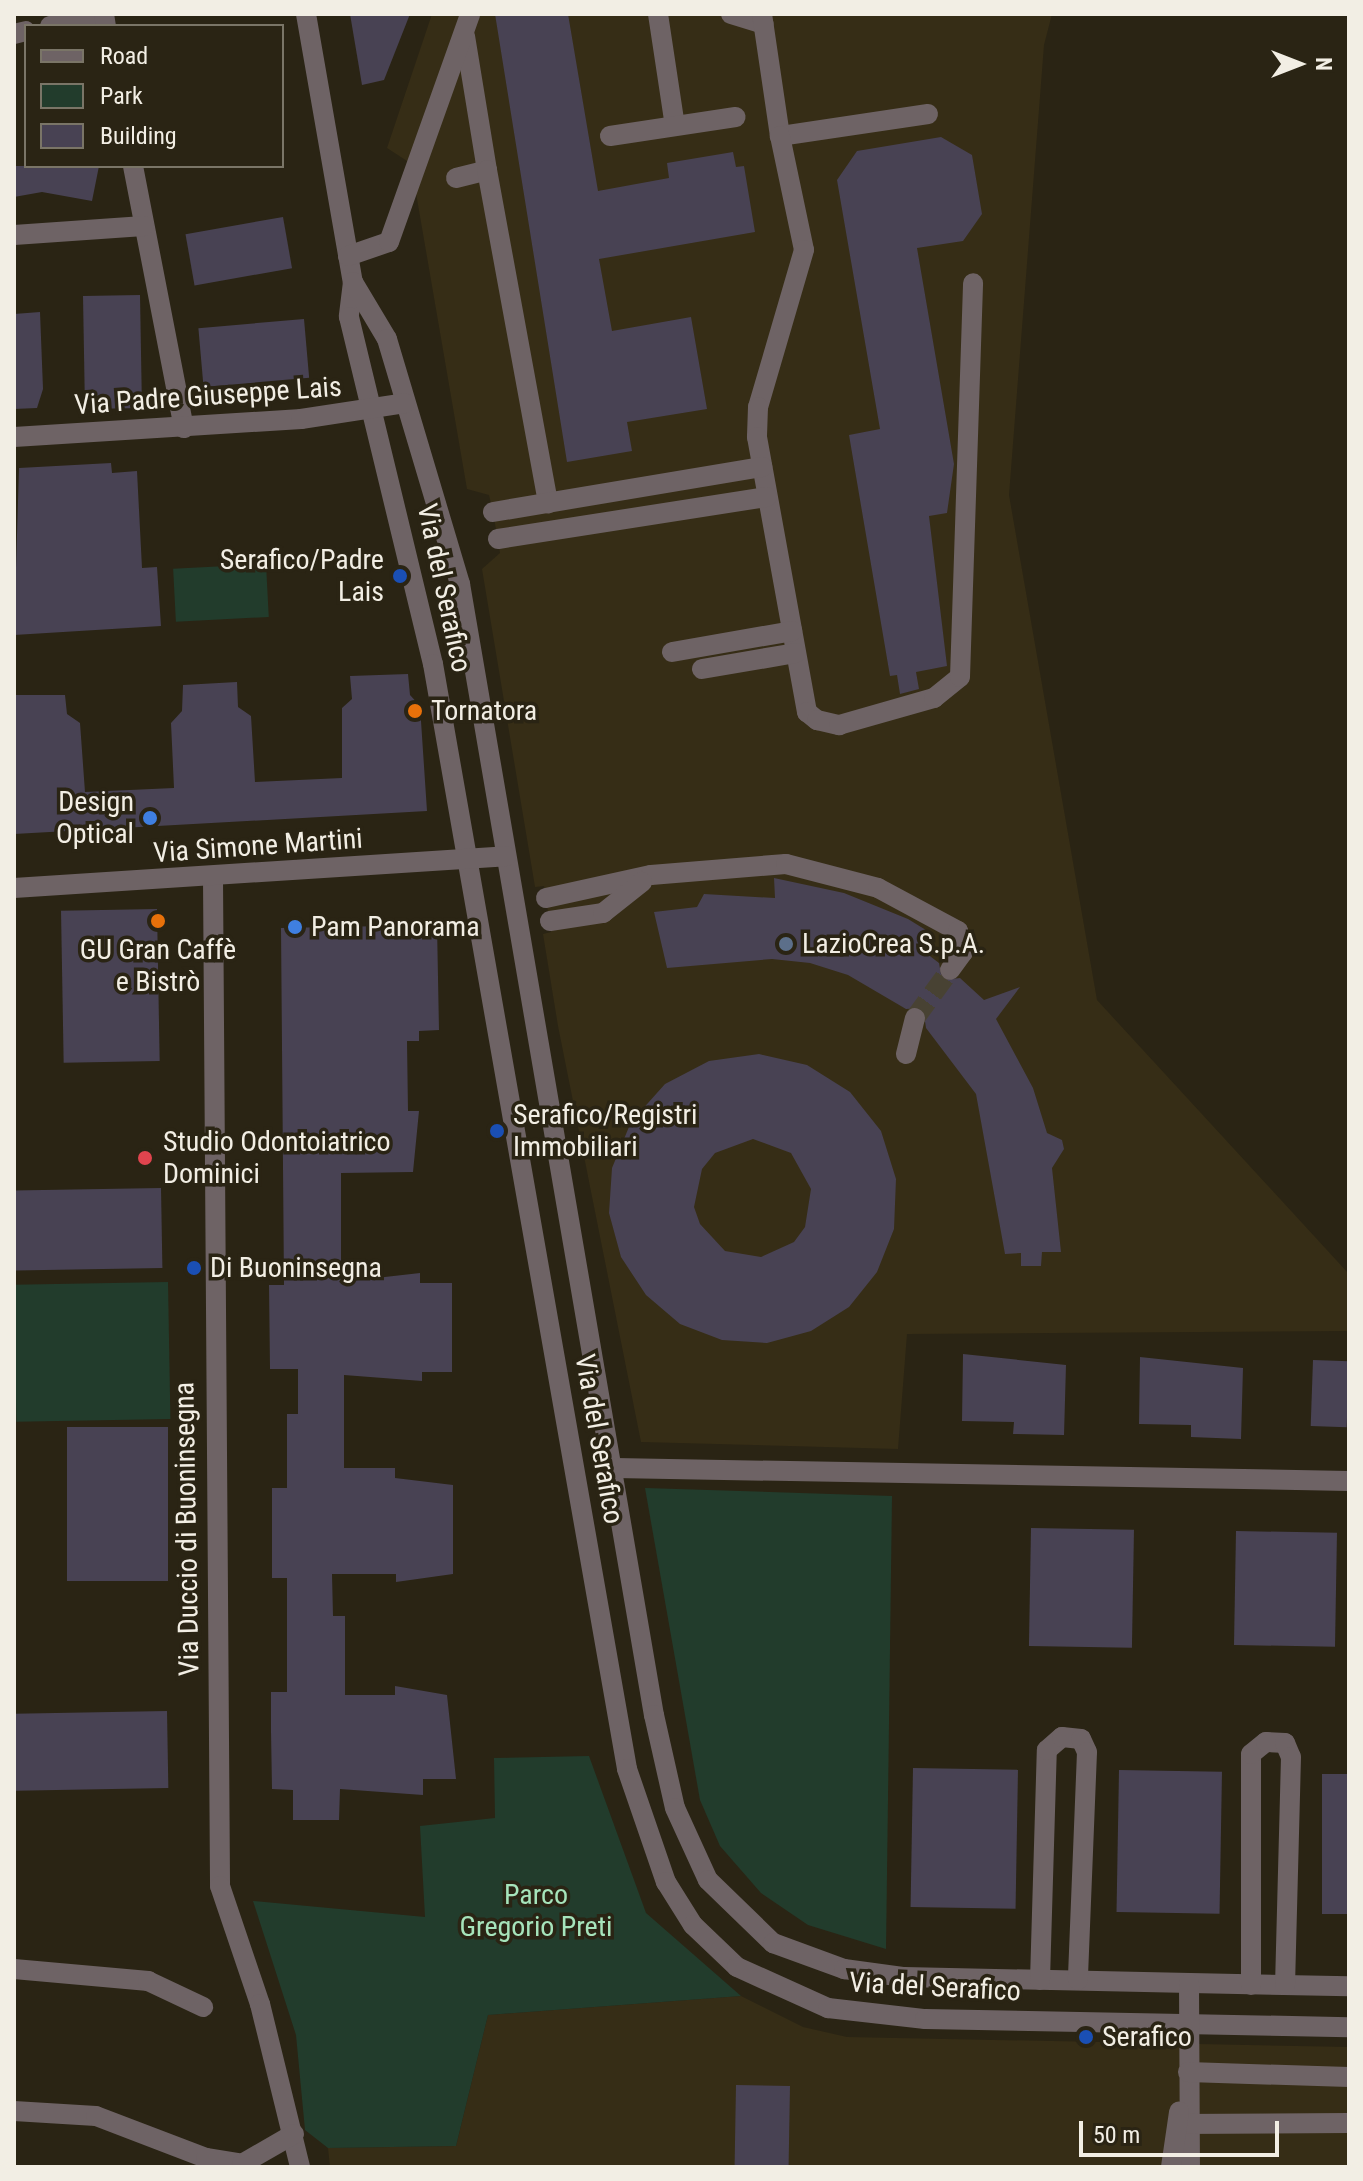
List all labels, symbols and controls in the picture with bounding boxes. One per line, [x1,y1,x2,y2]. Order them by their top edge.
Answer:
legend [24,24,284,168]
north arrow [1259,24,1339,104]
text: Road [100,42,148,70]
text: N [1311,57,1336,71]
text: Park [100,82,143,110]
text: Building [100,122,177,150]
street label: Via Padre Giuseppe Lais [73,370,343,422]
street label: Via del Serafico [410,501,478,675]
place label: Serafico/Padre Lais [220,543,384,609]
marker: Serafico/Padre Lais [391,567,409,585]
place label: Tornatora [431,694,537,728]
marker: Tornatora [406,702,424,720]
place label: Design Optical [56,785,134,851]
marker: Design Optical [141,809,159,827]
street label: Via Simone Martini [152,822,364,870]
place label: Pam Panorama [311,910,480,944]
marker: GU Gran Caffè e Bistrò [149,912,167,930]
marker: Pam Panorama [286,918,304,936]
place label: LazioCrea S.p.A. [802,927,985,961]
place label: GU Gran Caffè e Bistrò [80,933,236,999]
marker: LazioCrea S.p.A. [777,935,795,953]
place label: Serafico/Registri Immobiliari [513,1098,697,1164]
marker: Serafico/Registri Immobiliari [488,1122,506,1140]
place label: Studio Odontoiatrico Dominici [163,1125,391,1191]
marker: Studio Odontoiatrico Dominici [134,1147,156,1169]
place label: Di Buoninsegna [210,1251,382,1285]
marker: Di Buoninsegna [185,1259,203,1277]
street label: Via del Serafico [568,1352,630,1526]
street label: Via Duccio di Buoninsegna [168,1382,206,1676]
park label: Parco Gregorio Preti [460,1878,612,1944]
street label: Via del Serafico [848,1966,1022,2008]
place label: Serafico [1102,2020,1192,2054]
marker: Serafico [1077,2028,1095,2046]
scale bar [1083,2105,1283,2155]
text: 50 m [1093,2121,1140,2149]

